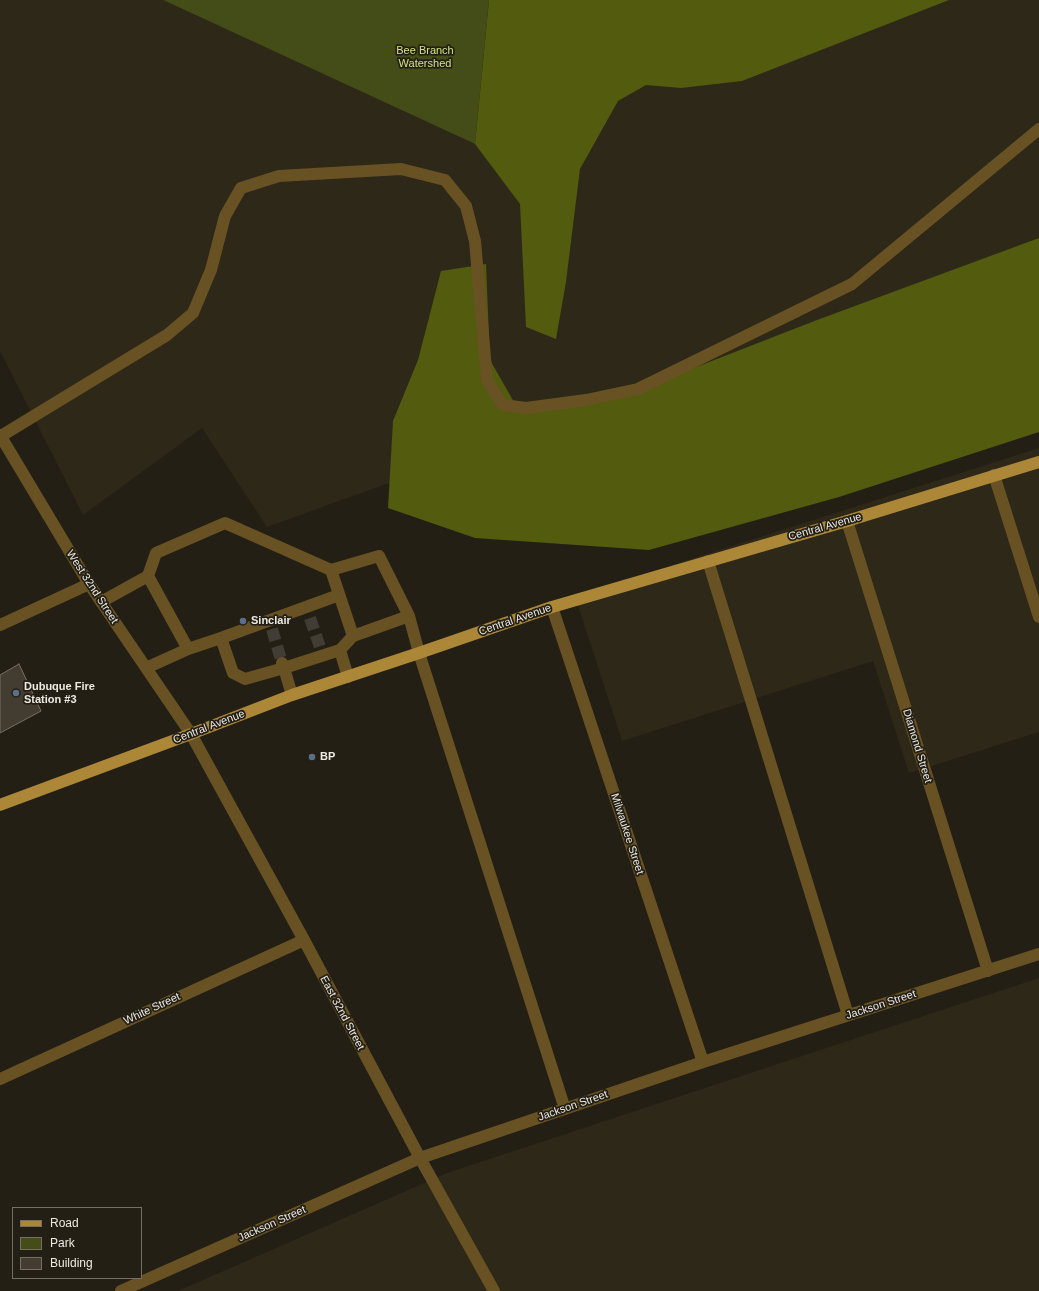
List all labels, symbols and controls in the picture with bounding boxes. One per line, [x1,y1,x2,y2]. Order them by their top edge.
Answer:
park label: Bee Branch Watershed [396,44,454,70]
street label: Central Avenue [787,510,863,544]
street label: West 32nd Street [63,548,121,626]
street label: Central Avenue [477,601,553,639]
place label: Sinclair [251,614,291,628]
marker: Sinclair [238,616,248,626]
place label: Dubuque Fire Station #3 [24,680,95,706]
marker: Dubuque Fire Station #3 [11,688,21,698]
street label: Central Avenue [171,707,247,747]
street label: Diamond Street [900,708,934,784]
place label: BP [320,750,335,764]
marker: BP [307,752,317,762]
street label: Milwaukee Street [608,792,646,876]
street label: East 32nd Street [317,974,367,1052]
street label: Jackson Street [844,987,918,1023]
street label: White Street [122,990,182,1028]
street label: Jackson Street [536,1088,610,1124]
street label: Jackson Street [236,1203,308,1245]
legend [12,1207,142,1279]
text: Road [50,1216,79,1230]
text: Park [50,1236,75,1250]
text: Building [50,1256,93,1270]

